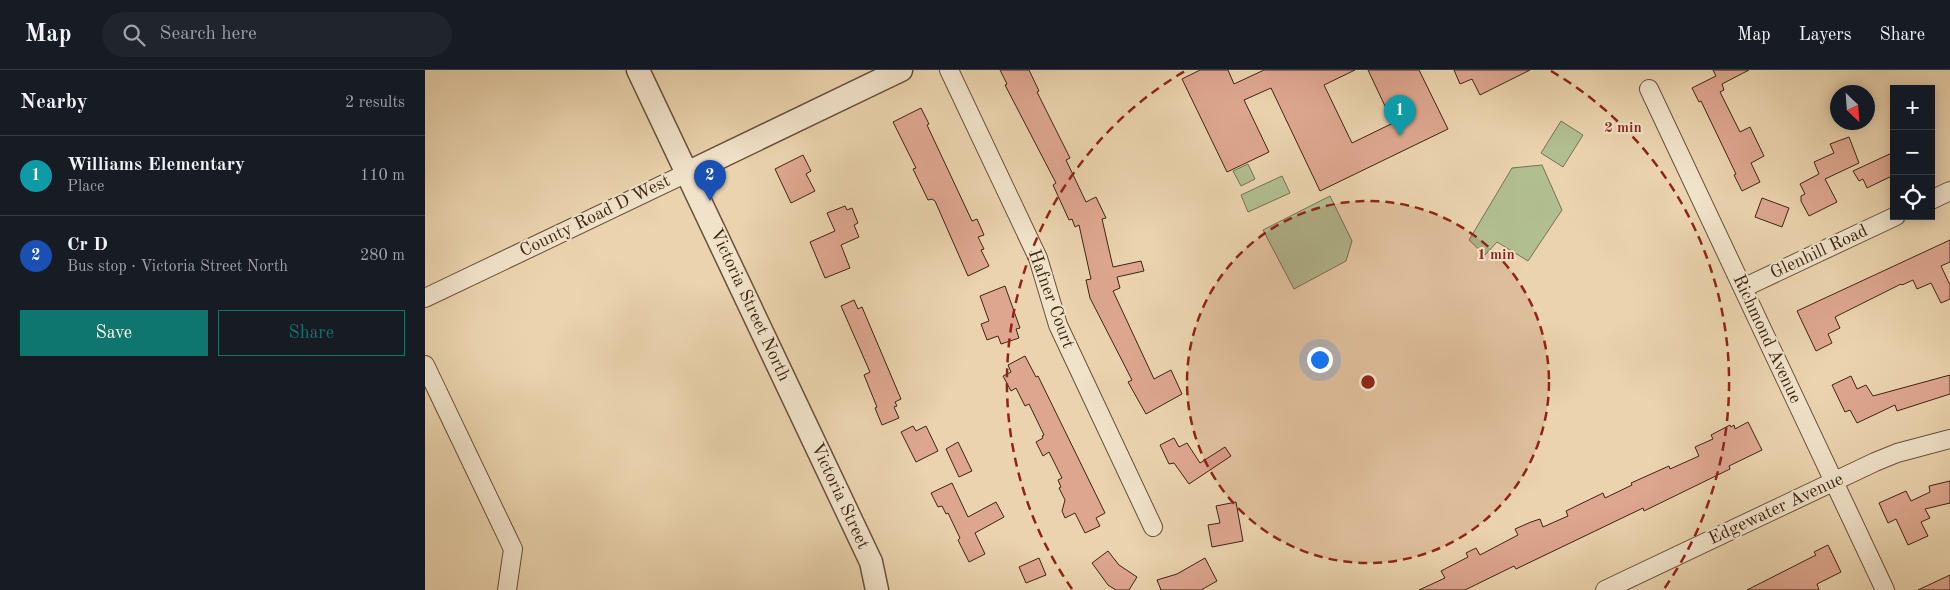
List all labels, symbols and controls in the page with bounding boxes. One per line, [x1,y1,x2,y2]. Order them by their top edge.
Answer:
search box [102,12,452,57]
icon: search [120,21,148,49]
text: Map [25,23,72,47]
text: Search here [160,25,257,44]
text: Map [1737,26,1771,44]
text: Layers [1799,26,1851,44]
text: Share [1879,26,1925,44]
north arrow [1830,85,1875,130]
map controls [1890,85,1935,220]
button: + [1890,85,1935,130]
text: Nearby [20,92,88,113]
text: 2 results [345,95,405,111]
pin: 1 [1384,95,1416,136]
text: 2 min [1604,121,1642,136]
button: − [1890,130,1935,175]
text: Williams Elementary [67,156,245,175]
pin: 2 [694,160,726,201]
text: 1 [31,168,41,184]
text: 110 m [360,168,405,184]
street label: County Road D West [517,172,673,260]
button: locate [1890,175,1935,220]
text: Place [67,179,104,195]
street label: Glenhill Road [1767,222,1871,282]
street label: Victoria Street North [707,226,793,384]
text: Cr D [67,236,108,255]
street label: Hafner Court [1025,247,1077,351]
text: 2 [31,248,41,264]
text: 280 m [360,248,405,264]
text: 1 min [1477,248,1515,263]
text: Bus stop · Victoria Street North [67,259,288,275]
street label: Richmond Avenue [1729,272,1805,406]
button: Save [20,310,208,356]
button: Share [218,310,405,356]
your location [1307,347,1333,373]
centre of rings [1359,373,1377,391]
street label: Victoria Street [808,440,872,552]
street label: Edgewater Avenue [1706,470,1846,548]

